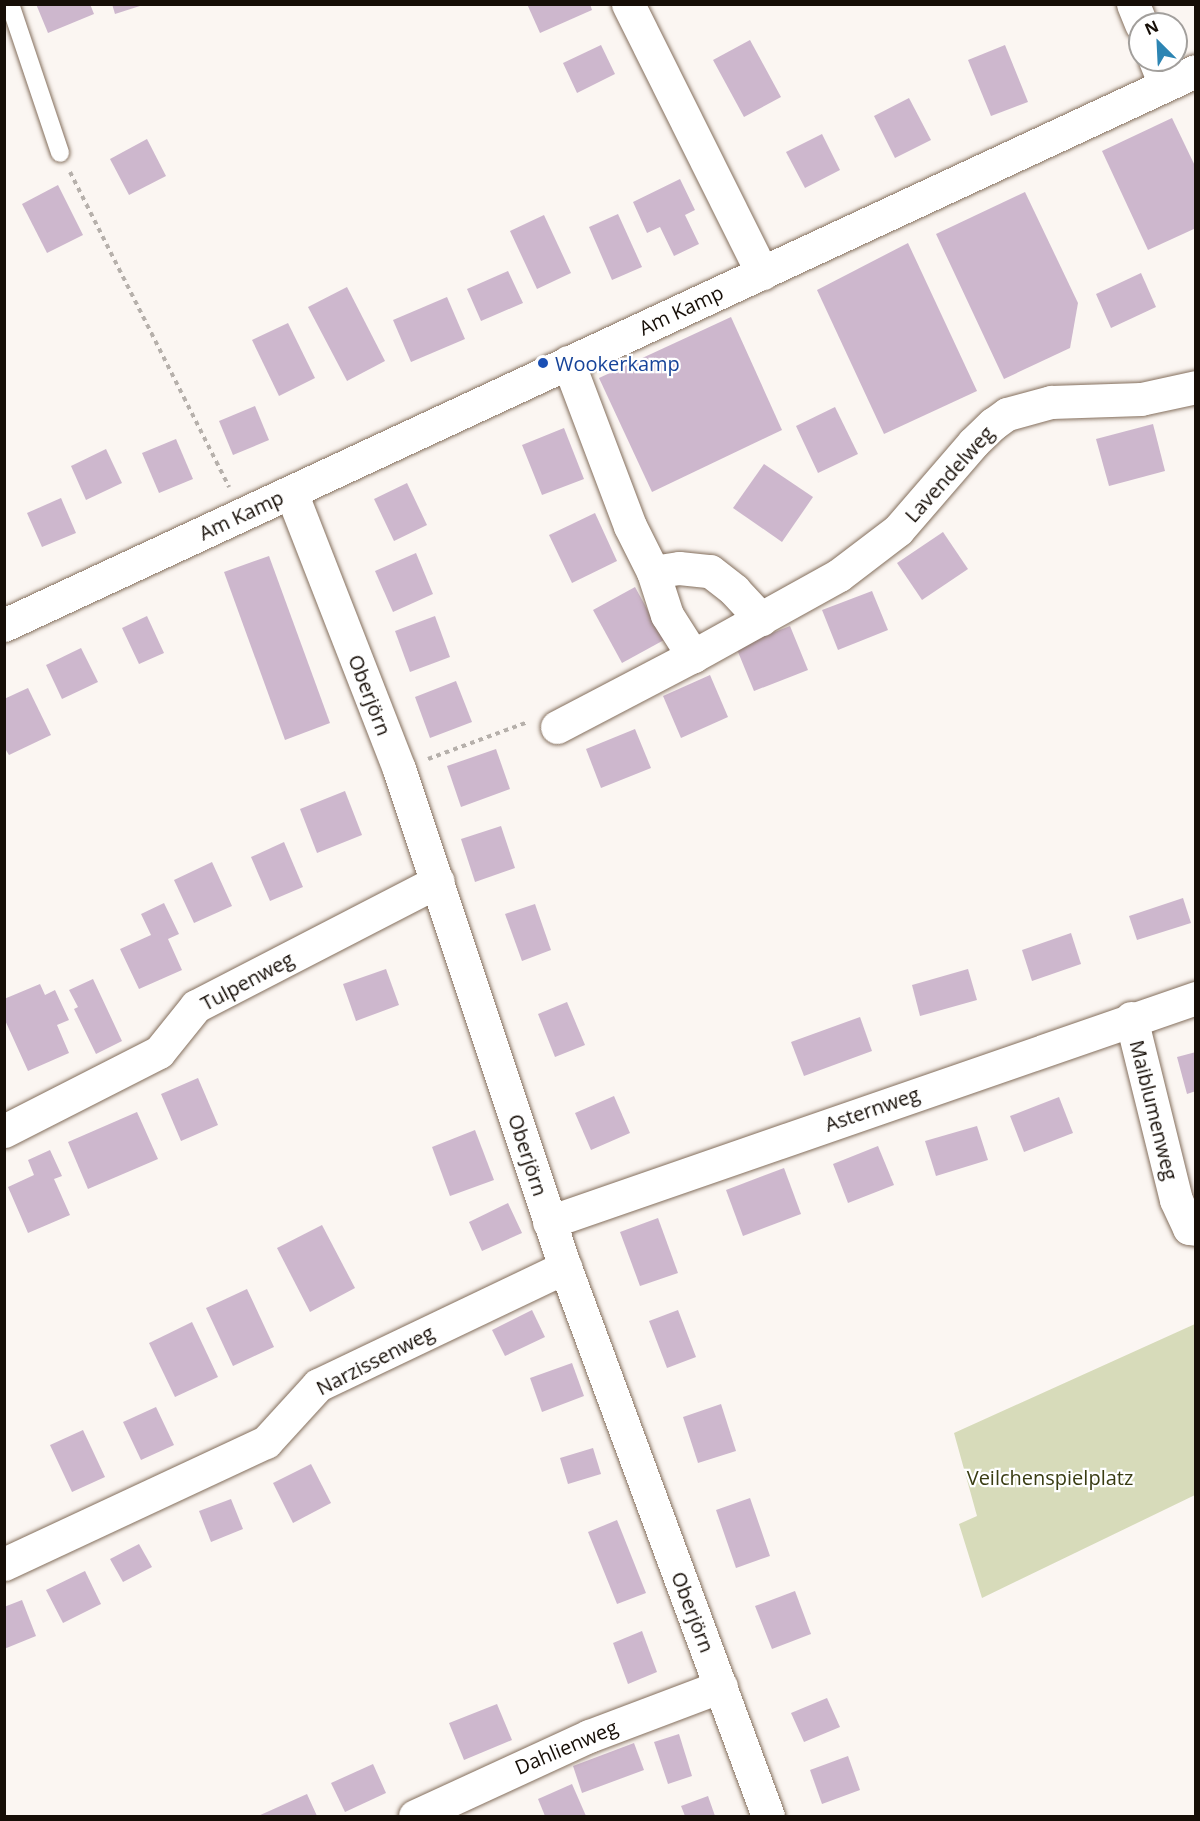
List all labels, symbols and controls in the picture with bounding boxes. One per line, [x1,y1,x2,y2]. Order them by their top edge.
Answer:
north arrow [1128,12,1188,72]
text: N [1141,15,1162,40]
street label: Am Kamp [635,280,727,340]
place label: Wookerkamp [555,351,680,375]
marker: Wookerkamp [536,356,550,370]
street label: Lavendelweg [900,421,998,527]
street label: Am Kamp [195,485,287,545]
street label: Oberjörn [344,651,396,739]
street label: Tulpenweg [196,947,298,1015]
street label: Maiblumenweg [1125,1038,1183,1182]
street label: Asternweg [821,1082,923,1136]
street label: Oberjörn [503,1111,553,1199]
street label: Narzissenweg [312,1320,438,1400]
park label: Veilchenspielplatz [967,1465,1133,1489]
street label: Oberjörn [667,1568,719,1656]
street label: Dahlienweg [511,1715,621,1779]

